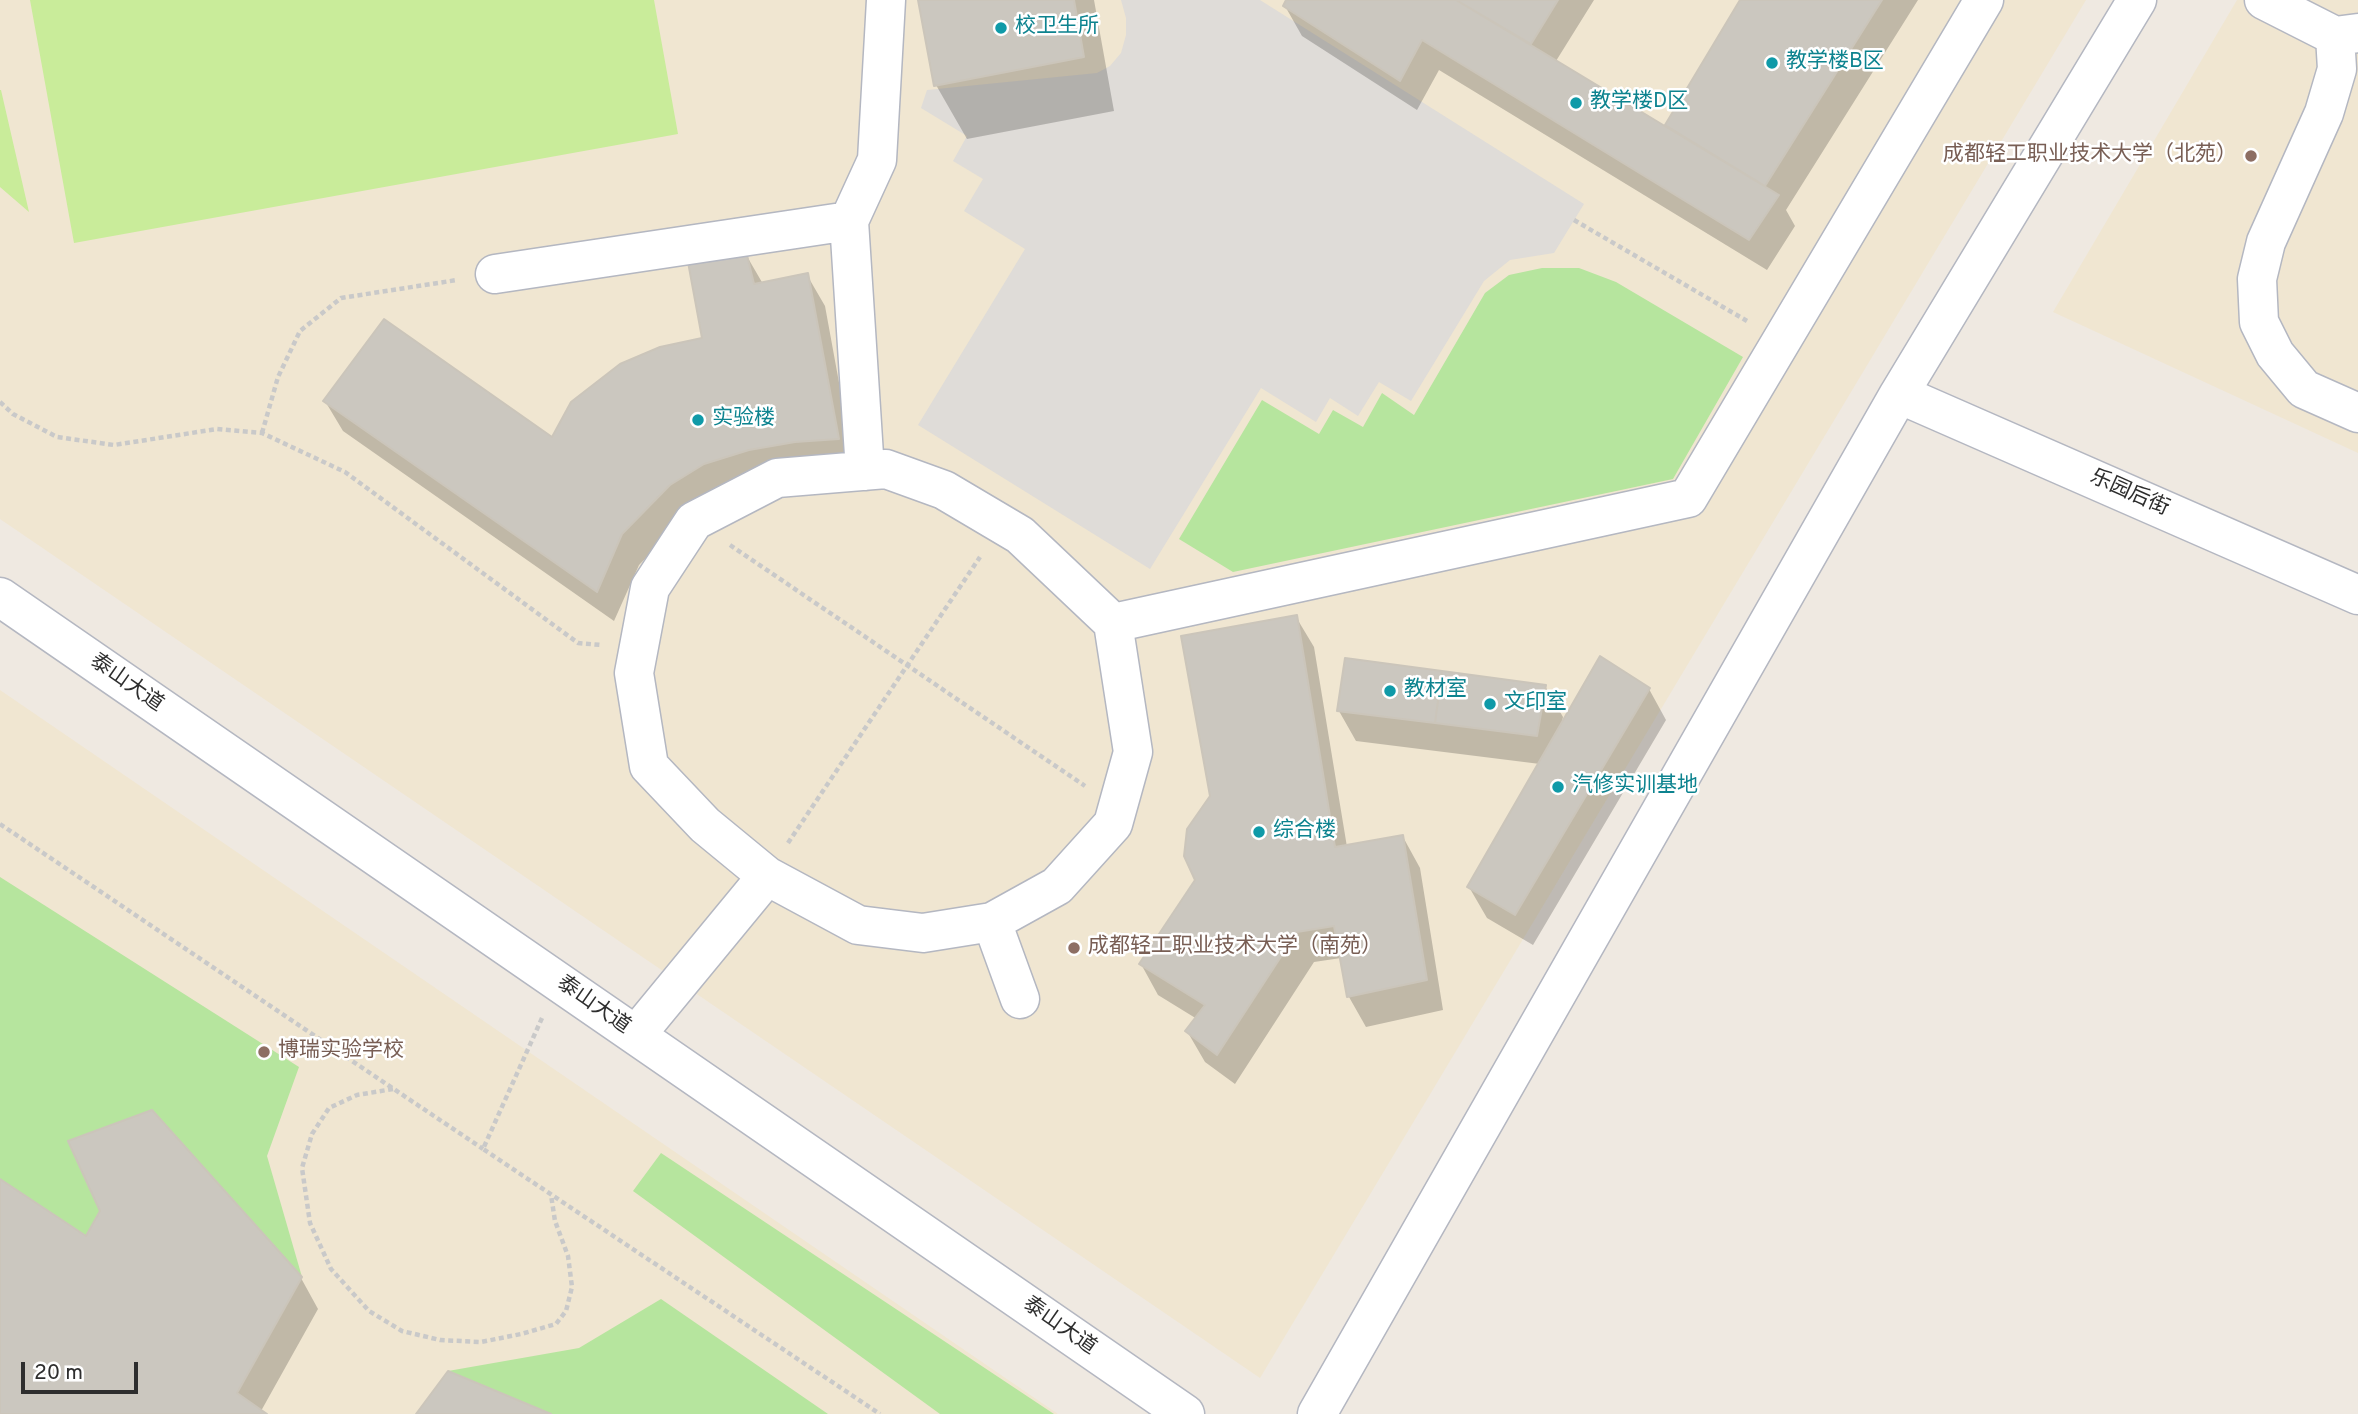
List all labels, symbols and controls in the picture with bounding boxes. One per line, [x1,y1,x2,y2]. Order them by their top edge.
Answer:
place label: 校卫生所 [1015,15,1099,41]
marker: 校卫生所 [993,20,1009,36]
place label: 教学楼B区 [1786,50,1884,76]
marker: 教学楼B区 [1764,55,1780,71]
place label: 教学楼D区 [1590,90,1688,116]
marker: 教学楼D区 [1568,95,1584,111]
place label: 成都轻工职业技术大学（北苑） [1943,143,2237,169]
marker: 成都轻工职业技术大学（北苑） [2243,148,2259,164]
place label: 实验楼 [712,407,775,433]
marker: 实验楼 [690,412,706,428]
street label: 乐园后街 [2086,465,2172,523]
street label: 泰山大道 [84,650,168,718]
place label: 教材室 [1404,678,1467,704]
marker: 教材室 [1382,683,1398,699]
place label: 文印室 [1504,691,1567,717]
marker: 文印室 [1482,696,1498,712]
place label: 汽修实训基地 [1572,774,1698,800]
marker: 汽修实训基地 [1550,779,1566,795]
place label: 综合楼 [1273,819,1336,845]
marker: 综合楼 [1251,824,1267,840]
place label: 成都轻工职业技术大学（南苑） [1088,935,1382,961]
marker: 成都轻工职业技术大学（南苑） [1066,940,1082,956]
street label: 泰山大道 [551,972,635,1040]
place label: 博瑞实验学校 [278,1039,404,1065]
marker: 博瑞实验学校 [256,1044,272,1060]
street label: 泰山大道 [1017,1293,1101,1361]
scale bar [24,1348,142,1392]
text: 20 m [34,1360,83,1387]

